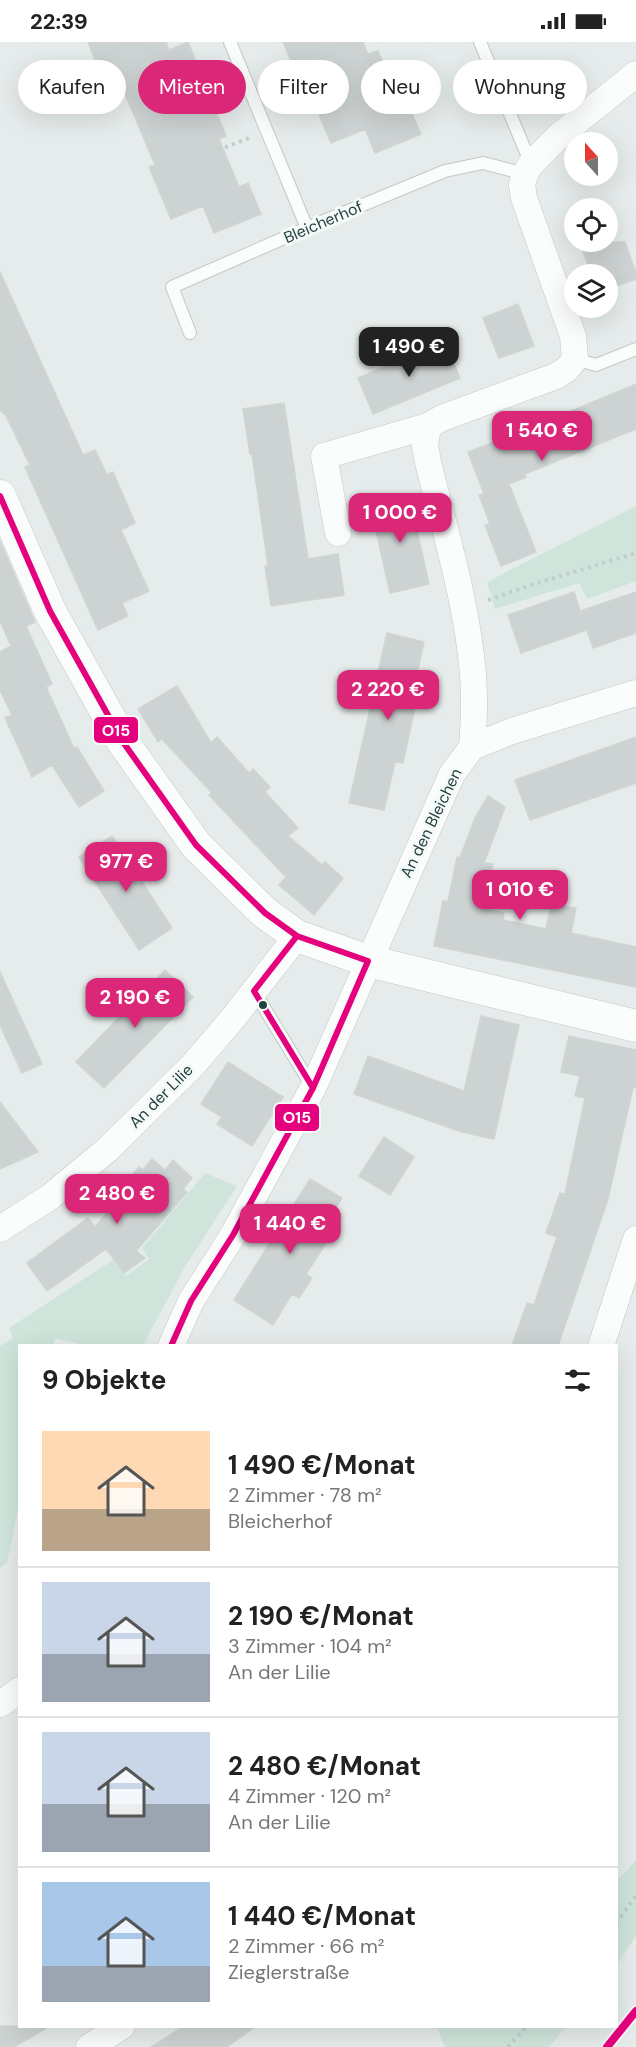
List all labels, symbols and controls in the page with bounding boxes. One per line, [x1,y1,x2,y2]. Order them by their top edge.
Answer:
text: 22:39 [30,7,88,36]
chip: Kaufen [18,60,126,114]
chip: Mieten [138,60,246,114]
chip: Filter [258,60,349,114]
chip: Neu [361,60,441,114]
chip: Wohnung [453,60,587,114]
north arrow [564,132,618,186]
map controls [564,132,618,318]
street label: Bleicherhof [280,196,366,248]
button: locate [564,198,618,252]
button: layers [564,264,618,318]
pin: 1 490 € [354,327,464,378]
text: 1 490 € [373,333,445,359]
pin: 1 540 € [487,411,597,462]
text: 1 540 € [506,417,578,443]
pin: 1 000 € [345,493,455,544]
text: 1 000 € [363,499,437,525]
pin: 2 220 € [333,670,443,721]
text: 2 220 € [351,676,425,702]
line badge: O15 [93,716,139,744]
text: O15 [102,720,130,741]
street label: An den Bleichen [395,765,467,881]
pin: 977 € [84,842,168,893]
text: 977 € [99,848,153,874]
pin: 1 010 € [465,870,575,921]
text: 1 010 € [486,876,554,902]
pin: 2 190 € [80,978,190,1029]
text: 2 190 € [100,984,170,1010]
unlabelled marker [257,999,269,1011]
street label: An der Lilie [125,1060,197,1132]
line badge: O15 [274,1103,320,1132]
text: O15 [283,1107,311,1128]
pin: 2 480 € [62,1174,172,1225]
text: 2 480 € [79,1180,155,1206]
pin: 1 440 € [235,1204,345,1255]
text: 1 440 € [254,1210,326,1236]
text: 9 Objekte [42,1363,166,1397]
icon: filters [561,1364,594,1397]
text: 1 490 €/Monat [228,1448,416,1482]
icon: home [90,1455,162,1527]
text: 2 Zimmer · 78 m² [228,1482,382,1508]
text: Bleicherhof [228,1508,333,1534]
text: 2 190 €/Monat [228,1599,414,1633]
icon: home [90,1606,162,1678]
text: 3 Zimmer · 104 m² [228,1633,392,1659]
text: An der Lilie [228,1659,331,1685]
text: 2 480 €/Monat [228,1749,421,1783]
icon: home [90,1756,162,1828]
text: 4 Zimmer · 120 m² [228,1783,391,1809]
text: An der Lilie [228,1809,331,1835]
text: 1 440 €/Monat [228,1899,416,1933]
icon: home [90,1906,162,1978]
text: 2 Zimmer · 66 m² [228,1933,384,1959]
text: Zieglerstraße [228,1959,349,1985]

